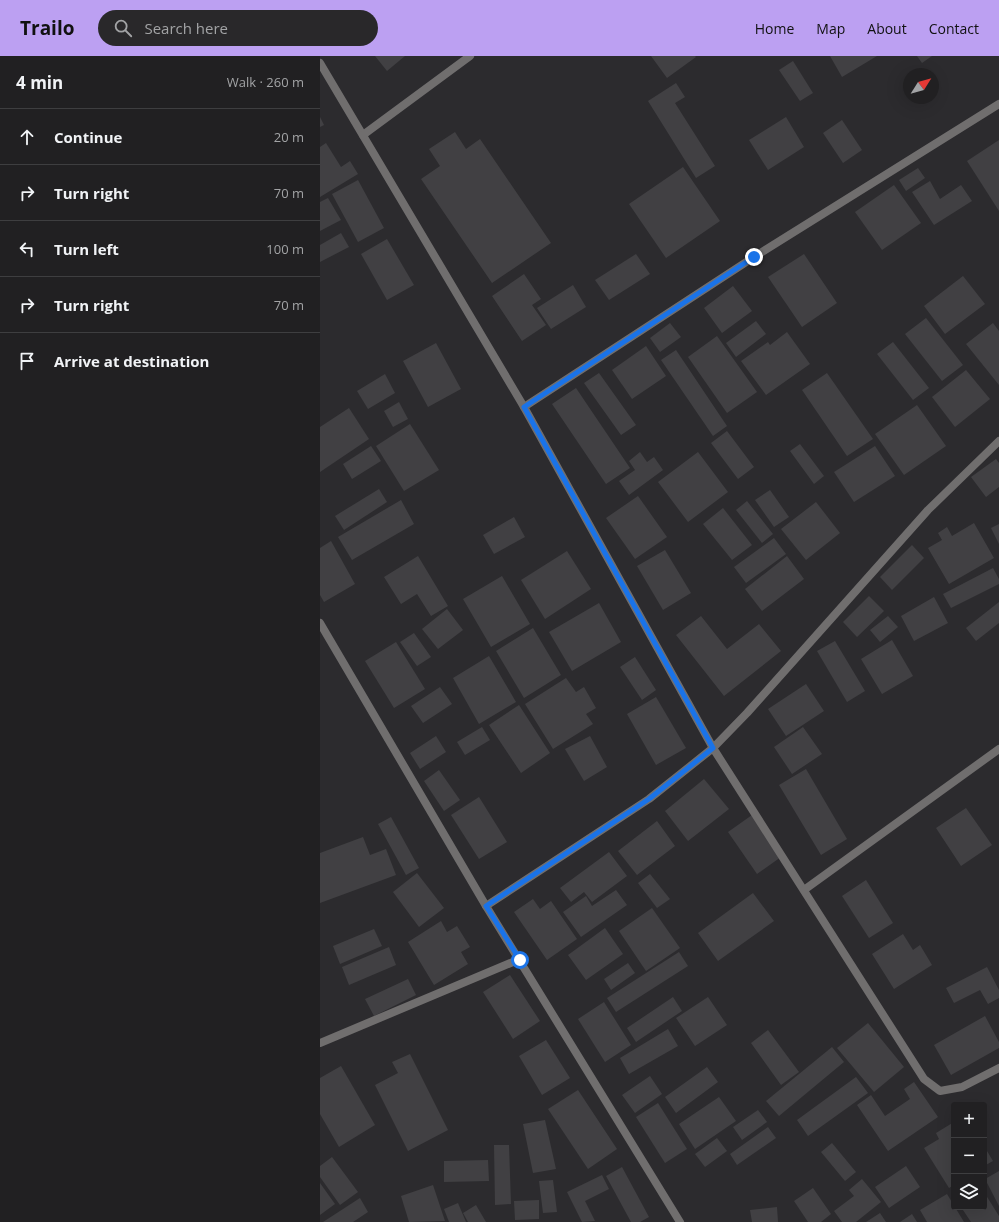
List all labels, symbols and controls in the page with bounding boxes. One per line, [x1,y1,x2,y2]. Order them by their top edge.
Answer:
search box [98,10,378,46]
text: Trailo [20,15,74,41]
icon: search [112,17,134,39]
text: Search here [144,18,228,38]
text: Home [755,19,794,38]
text: Map [816,19,845,38]
text: About [867,19,907,38]
text: Contact [929,19,979,38]
north arrow [903,68,939,104]
text: 4 min [16,71,63,94]
text: Walk · 260 m [227,73,304,91]
icon: ahead [16,126,38,148]
text: Continue [54,127,122,147]
text: 20 m [274,128,304,146]
icon: right [16,182,38,204]
text: Turn right [54,183,129,203]
text: 70 m [274,184,304,202]
icon: left [16,238,38,260]
text: Turn left [54,239,119,259]
text: 100 m [266,240,304,258]
route end [745,248,763,266]
icon: right [16,294,38,316]
text: Turn right [54,295,129,315]
text: 70 m [274,296,304,314]
icon: arrive [16,350,38,372]
text: Arrive at destination [54,351,209,371]
route start [511,951,529,969]
map controls [951,1102,987,1210]
button: + [951,1102,987,1138]
button: − [951,1138,987,1174]
button: layers [951,1174,987,1210]

